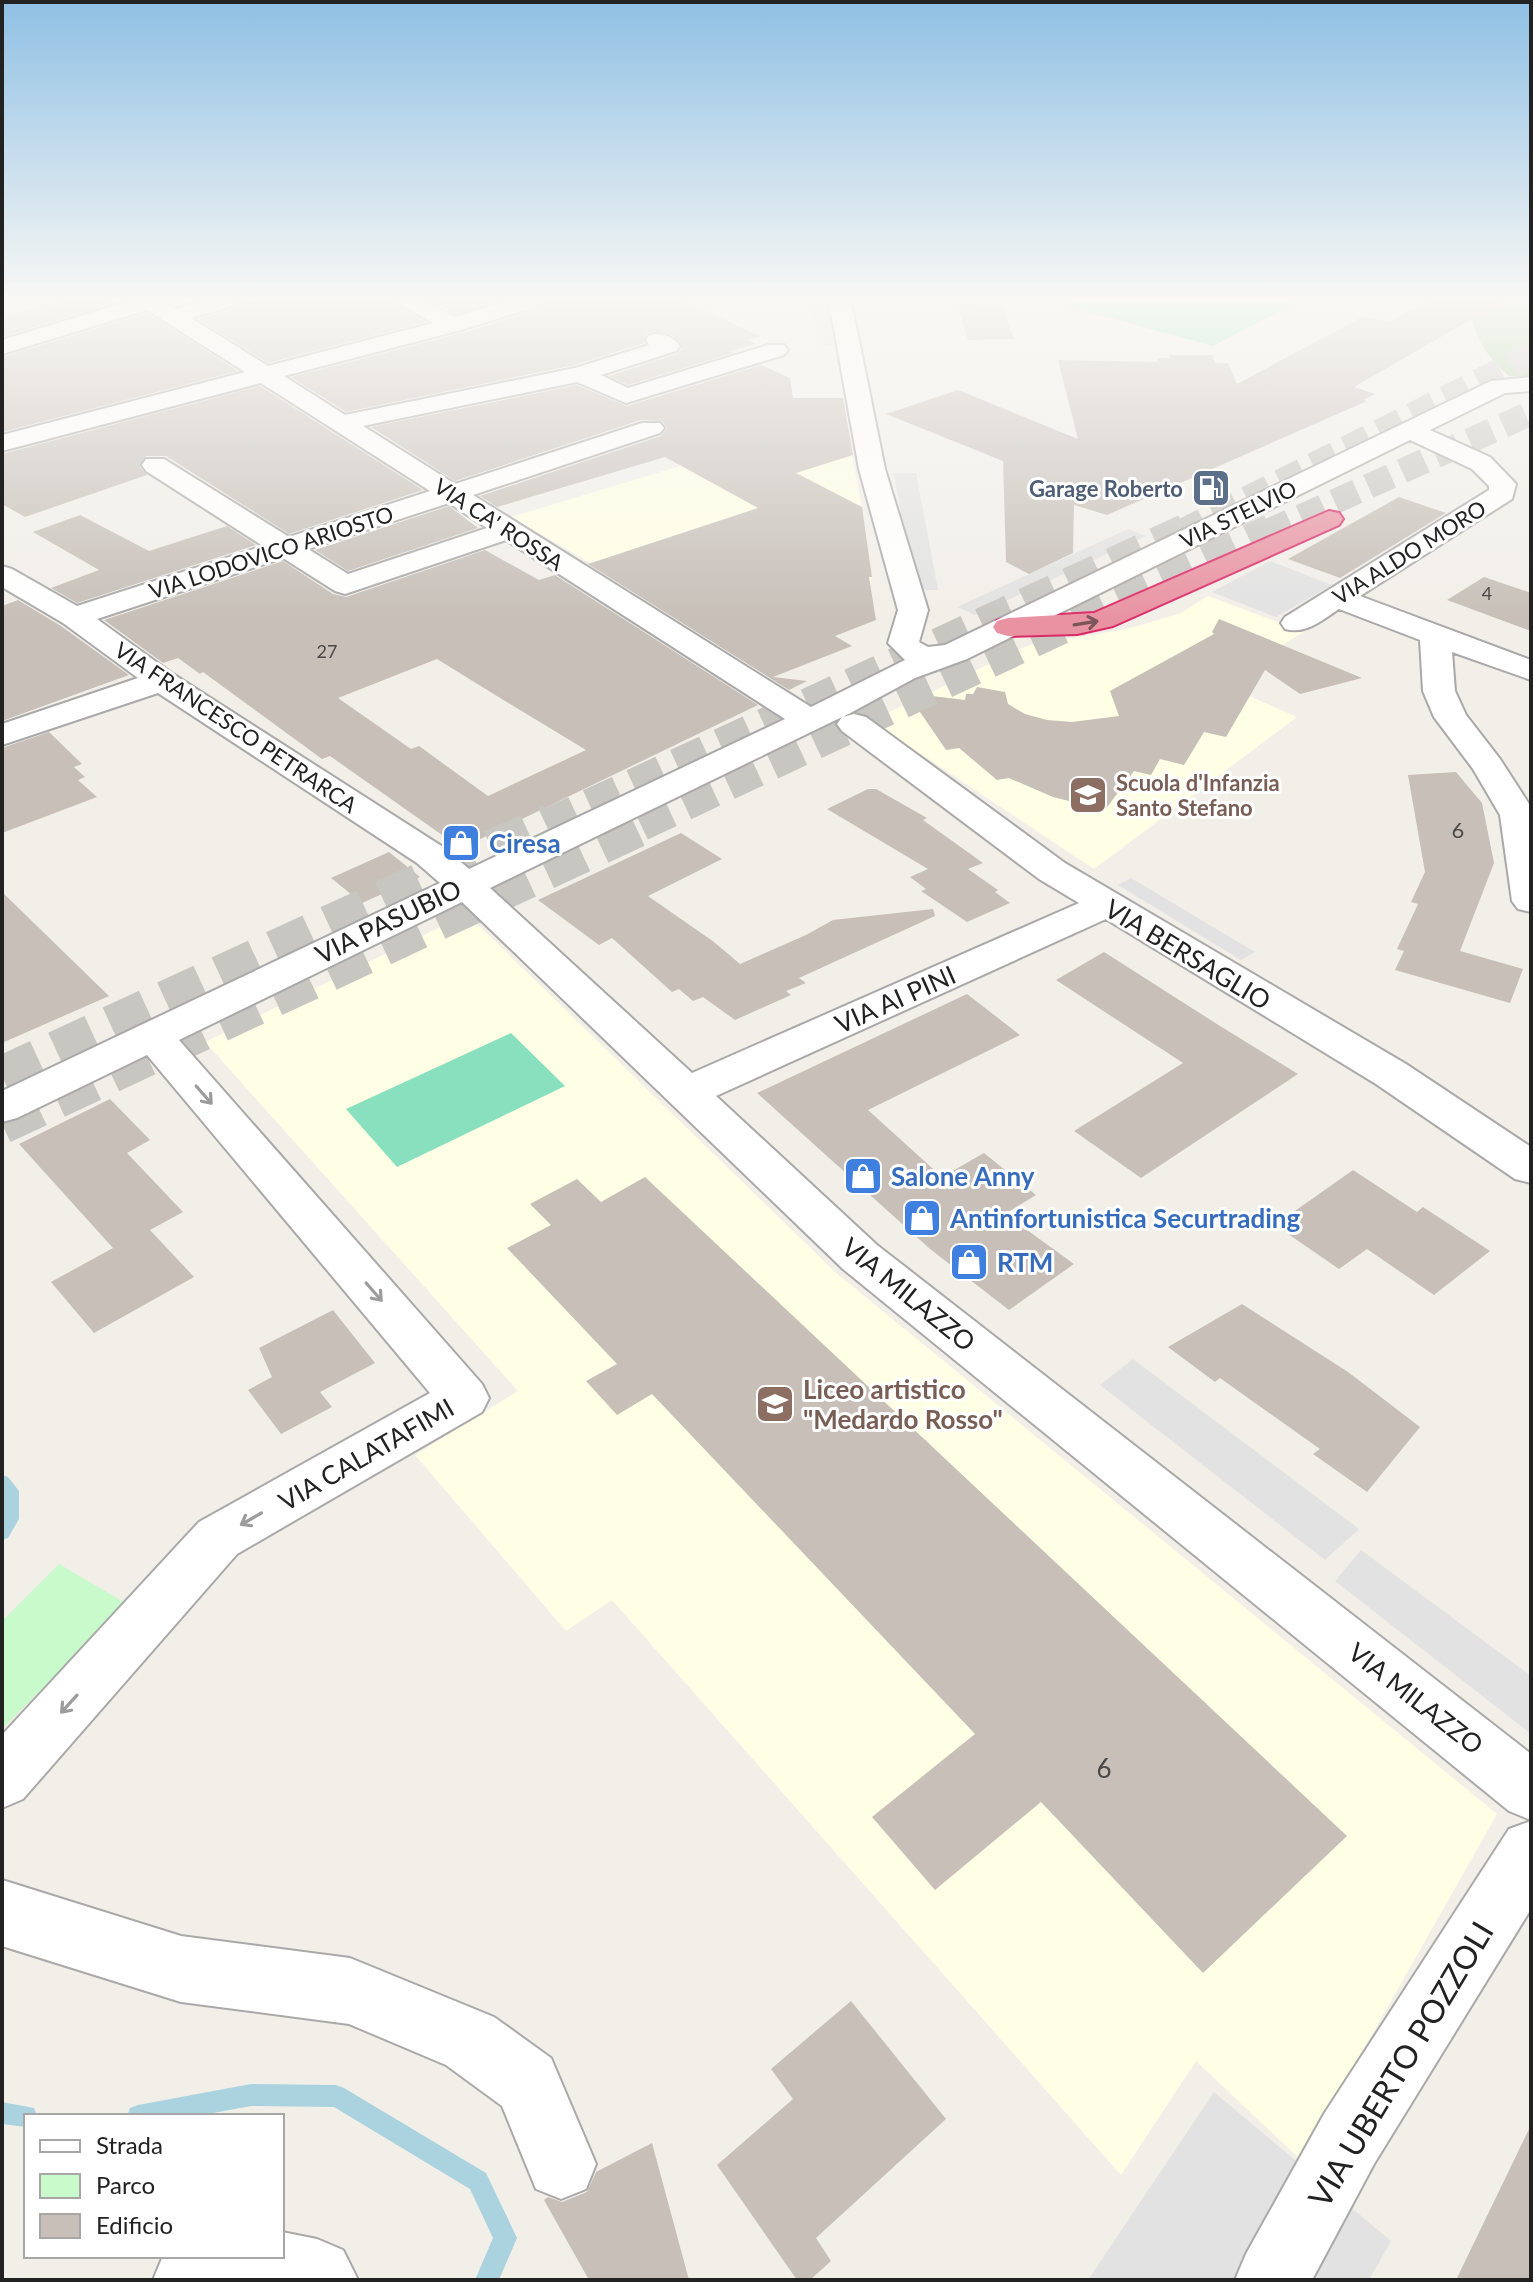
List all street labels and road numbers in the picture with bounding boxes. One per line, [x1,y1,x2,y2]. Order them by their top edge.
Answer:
street label: VIA CA' ROSSA [429,472,569,576]
street label: VIA STELVIO [1175,474,1301,554]
street label: VIA ALDO MORO [1327,494,1491,610]
street label: VIA LODOVICO ARIOSTO [145,500,397,604]
street label: VIA FRANCESCO PETRARCA [110,636,362,818]
street label: VIA PASUBIO [310,872,466,970]
street label: VIA BERSAGLIO [1099,892,1277,1016]
street label: VIA AI PINI [830,958,960,1040]
street label: VIA MILAZZO [836,1230,982,1358]
street label: VIA CALATAFIMI [273,1391,459,1517]
street label: VIA MILAZZO [1342,1635,1490,1761]
street label: VIA UBERTO POZZOLI [1299,1914,1501,2214]

